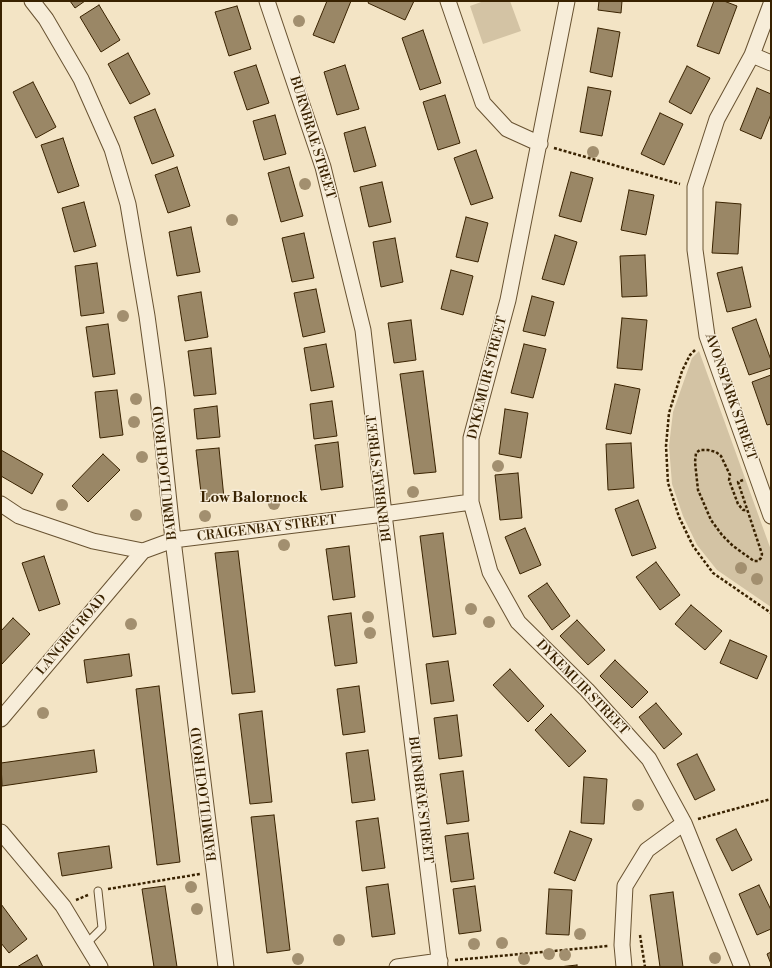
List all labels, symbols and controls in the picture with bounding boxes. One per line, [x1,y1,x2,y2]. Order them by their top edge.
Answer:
street label: BURNBRAE STREET [286,75,338,201]
street label: DYKEMUIR STREET [465,315,511,441]
street label: AVONSPARK STREET [701,332,759,462]
street label: BARMULLOCH ROAD [151,405,181,541]
street label: BURNBRAE STREET [364,414,396,542]
district label: Low Balornock [200,489,308,507]
street label: CRAIGENBAY STREET [196,513,338,545]
street label: LANGRIG ROAD [34,591,110,679]
street label: DYKEMUIR STREET [533,637,631,739]
street label: BARMULLOCH ROAD [189,726,221,862]
street label: BURNBRAE STREET [404,736,436,864]

